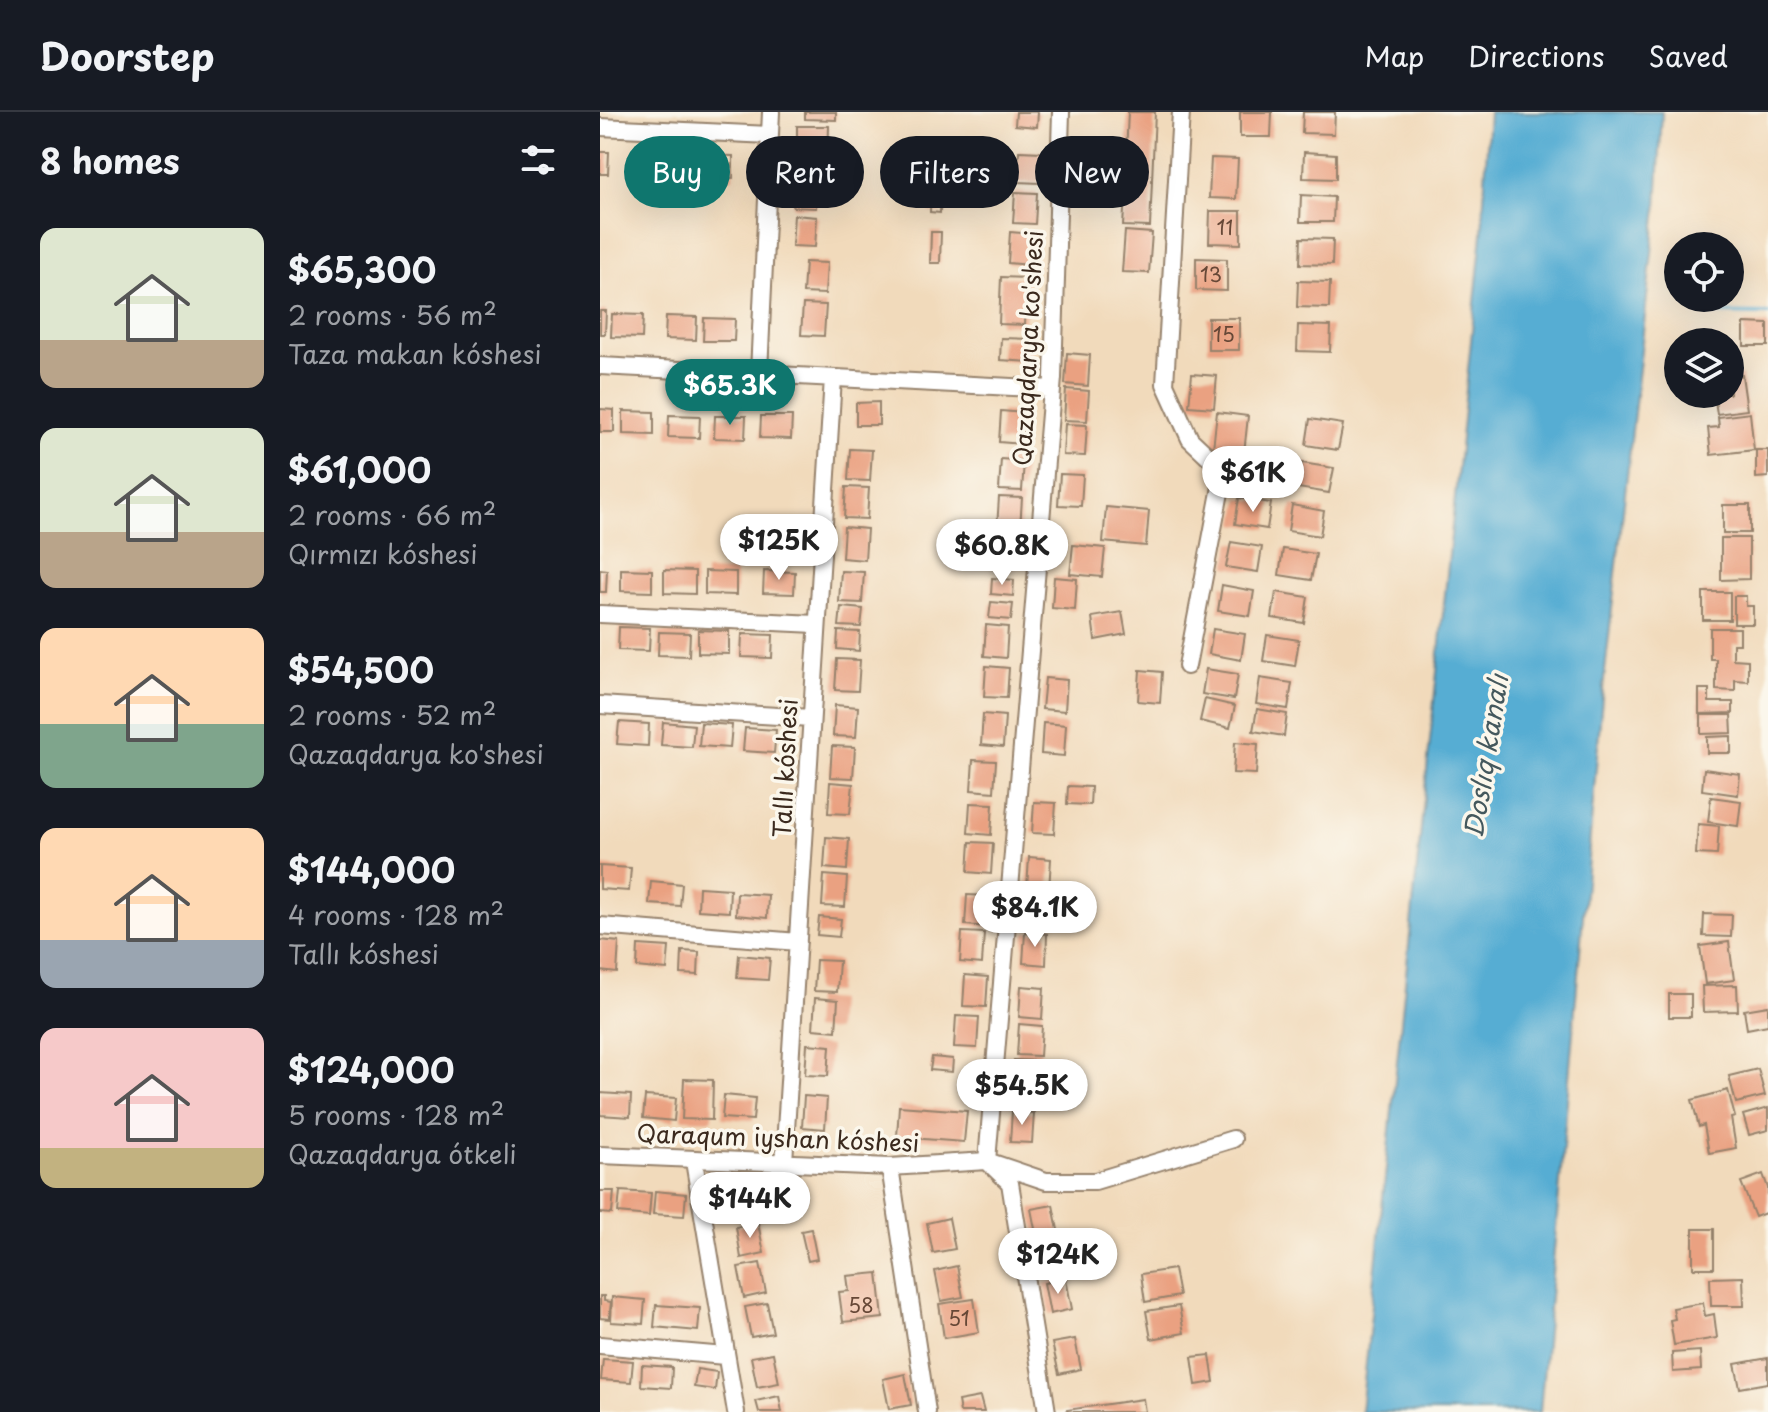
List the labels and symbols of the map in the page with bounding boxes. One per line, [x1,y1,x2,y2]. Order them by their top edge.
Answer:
house number: 11 [1217,212,1233,242]
street label: Qazaqdarya ko'shesi [1003,229,1051,467]
house number: 13 [1200,259,1222,289]
house number: 15 [1213,319,1235,349]
pin: $65.3K [665,359,795,427]
pin: $61K [1206,446,1300,514]
pin: $125K [723,514,835,582]
pin: $60.8K [937,519,1067,587]
water label: Doslıq kanalı [1453,670,1517,840]
street label: Tallı kóshesi [762,698,806,838]
pin: $84.1K [970,881,1100,949]
pin: $54.5K [957,1059,1087,1127]
street label: Qaraqum iyshan kóshesi [636,1114,920,1160]
pin: $144K [694,1172,806,1240]
pin: $124K [1002,1228,1114,1296]
house number: 58 [848,1290,874,1320]
house number: 51 [948,1303,970,1333]

